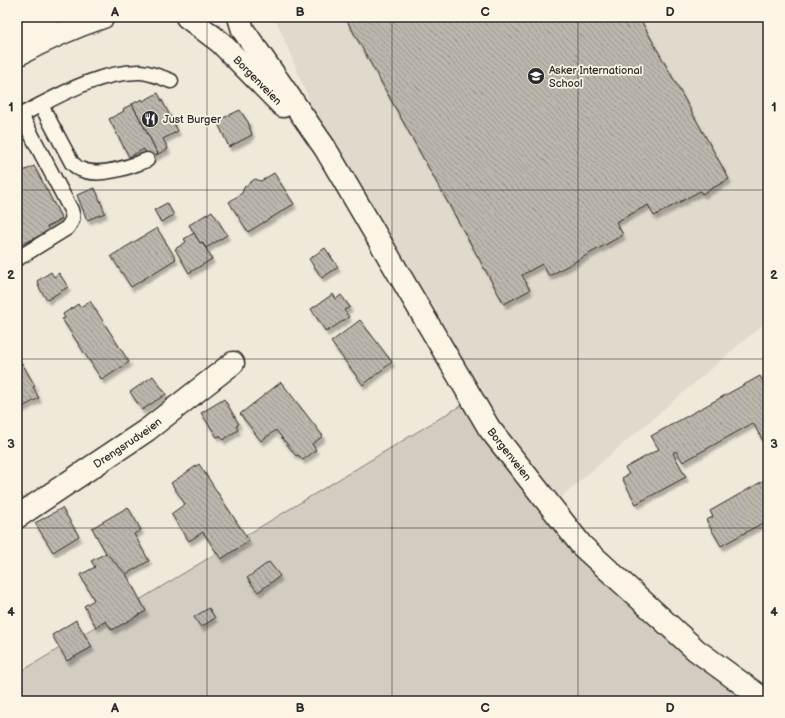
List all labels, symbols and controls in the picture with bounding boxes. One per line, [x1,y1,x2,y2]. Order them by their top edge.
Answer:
text: A [110,4,119,20]
text: B [295,4,305,20]
text: C [480,4,490,20]
text: D [665,4,675,20]
street label: Borgenveien [231,53,285,107]
place label: Asker International School [549,64,642,90]
school or university icon: Asker International School [526,66,546,86]
text: 1 [8,99,14,115]
text: 1 [771,99,777,115]
restaurant icon: Just Burger [140,109,160,129]
place label: Just Burger [163,113,222,126]
text: 2 [7,267,15,283]
text: 2 [770,267,778,283]
street label: Drengsrudveien [91,415,164,471]
street label: Borgenveien [485,425,534,483]
text: 3 [7,436,15,452]
text: 3 [770,436,778,452]
text: 4 [7,604,15,620]
text: 4 [770,604,778,620]
text: A [110,700,119,716]
text: B [295,700,305,716]
text: C [480,700,490,716]
text: D [665,700,675,716]

